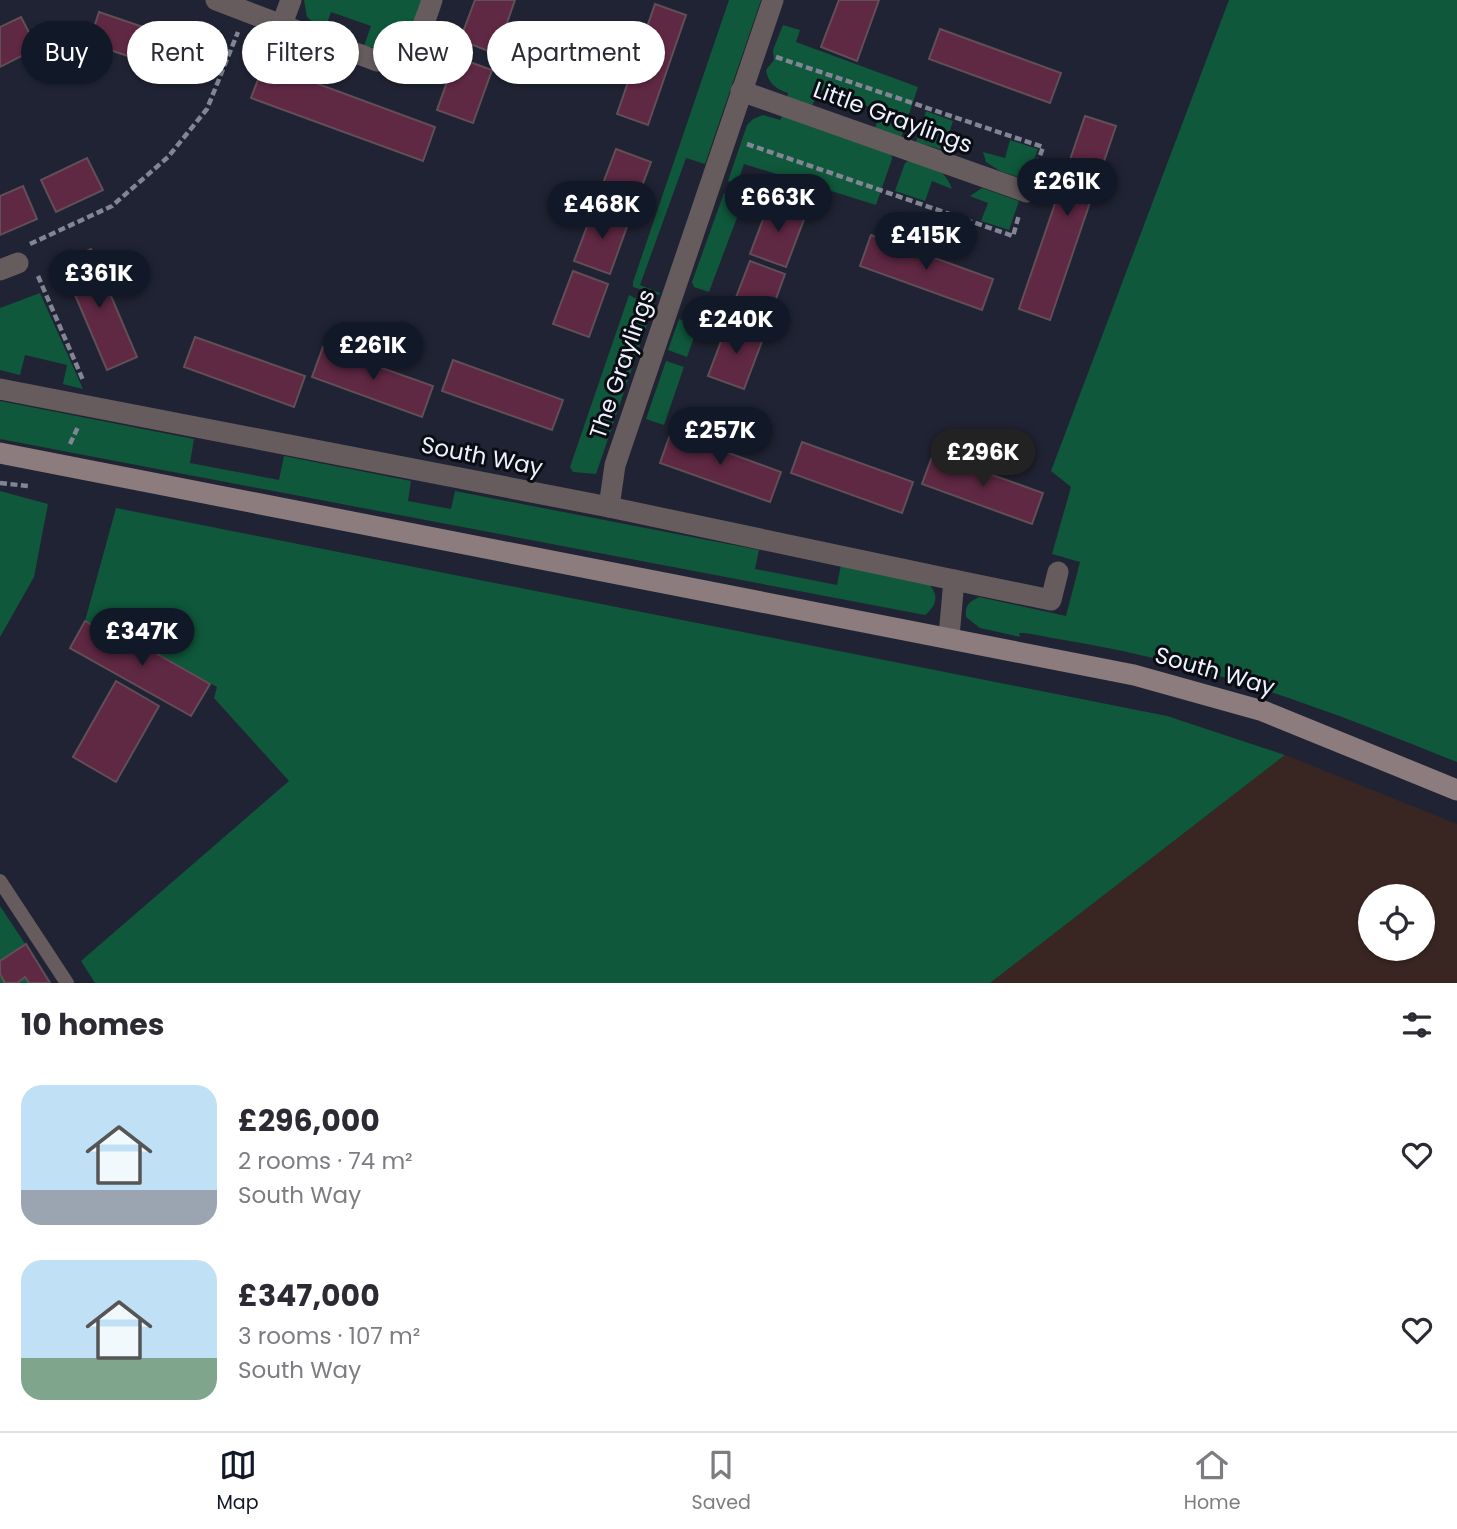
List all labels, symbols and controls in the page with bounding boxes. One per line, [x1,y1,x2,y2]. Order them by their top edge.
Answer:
chip: Buy [21,21,113,84]
chip: Rent [127,21,228,84]
chip: Filters [242,21,359,84]
chip: New [373,21,473,84]
chip: Apartment [487,21,665,84]
street label: Little Graylings [809,73,977,161]
pin: £261K [1018,158,1116,218]
text: £261K [1033,165,1101,197]
pin: £663K [729,174,827,234]
text: £663K [741,181,815,213]
pin: £468K [553,182,651,241]
text: £468K [564,188,640,220]
pin: £415K [877,212,975,272]
text: £415K [891,219,961,251]
pin: £361K [50,250,148,310]
text: £361K [65,257,133,289]
street label: The Graylings [581,285,663,443]
pin: £240K [687,296,785,356]
text: £240K [699,303,773,335]
pin: £261K [324,322,422,382]
text: £261K [339,329,407,361]
pin: £257K [671,407,769,467]
text: £257K [684,414,756,446]
street label: South Way [419,429,546,483]
pin: £296K [934,430,1032,489]
text: £296K [946,436,1020,468]
pin: £347K [93,608,191,668]
text: £347K [105,615,179,647]
street label: South Way [1151,639,1279,703]
map controls [1358,884,1435,961]
button: locate [1358,884,1435,961]
text: 10 homes [21,1003,165,1046]
icon: filters [1398,1006,1436,1044]
text: £296,000 [238,1099,380,1142]
icon: home [77,1113,161,1197]
icon: heart [1398,1136,1436,1174]
text: 2 rooms · 74 m² [238,1145,413,1177]
text: South Way [238,1179,361,1211]
text: £347,000 [238,1274,380,1317]
icon: home [77,1288,161,1372]
icon: heart [1398,1311,1436,1349]
text: 3 rooms · 107 m² [238,1320,420,1352]
text: South Way [238,1354,361,1386]
tab: Map [216,1446,259,1517]
tab: Saved [692,1446,751,1517]
tab: Home [1184,1446,1240,1517]

